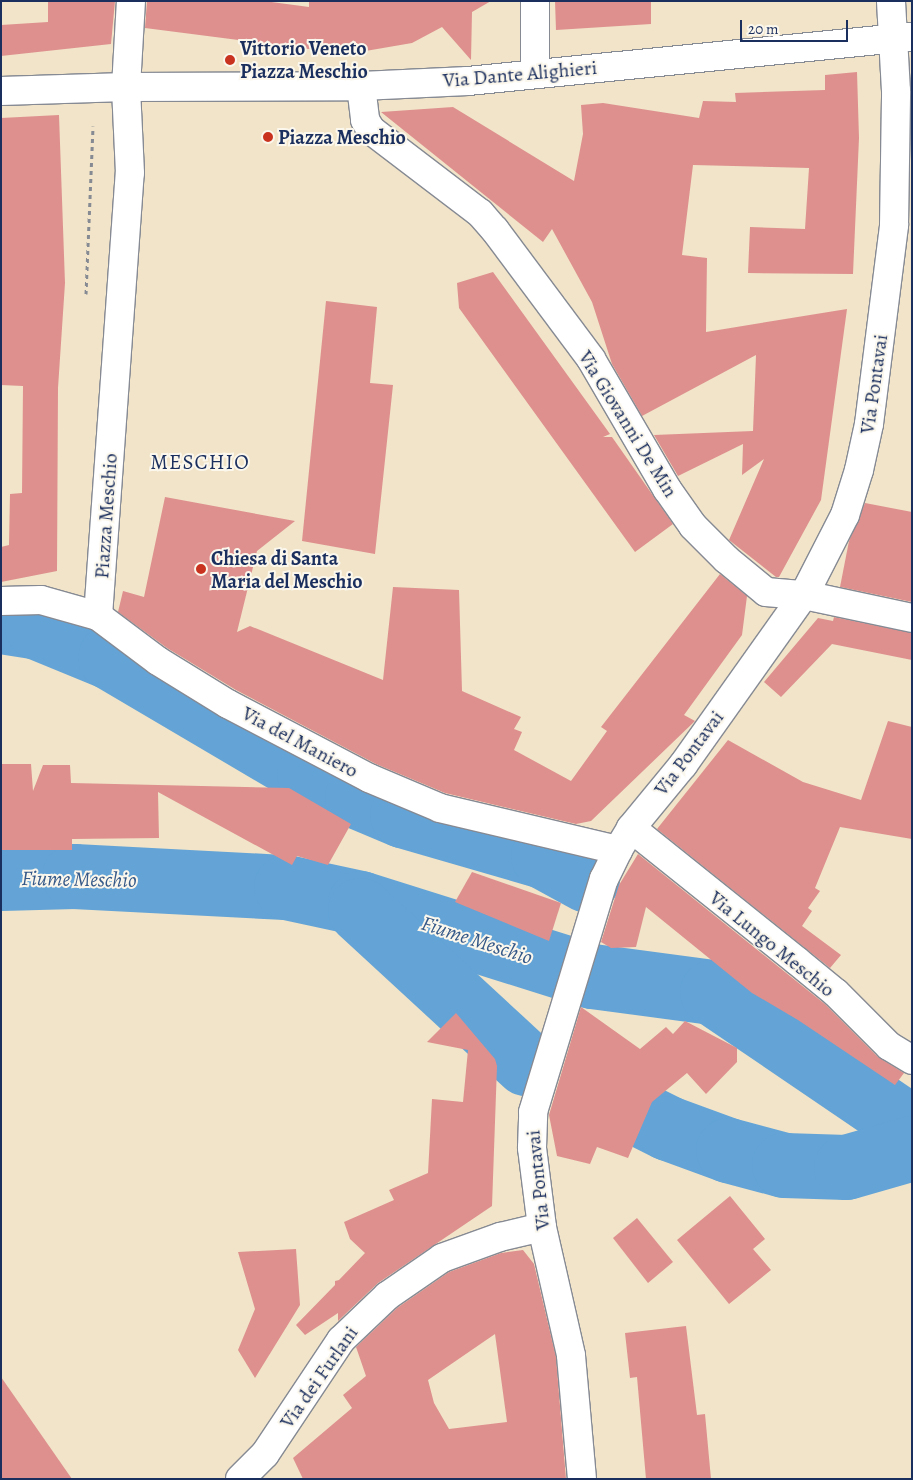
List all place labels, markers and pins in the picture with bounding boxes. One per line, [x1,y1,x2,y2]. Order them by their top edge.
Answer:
place label: Vittorio Veneto Piazza Meschio [240,36,368,83]
marker: Vittorio Veneto Piazza Meschio [224,54,236,66]
place label: Piazza Meschio [278,125,406,149]
marker: Piazza Meschio [262,131,274,143]
place label: Chiesa di Santa Maria del Meschio [211,546,363,593]
marker: Chiesa di Santa Maria del Meschio [195,563,207,575]

